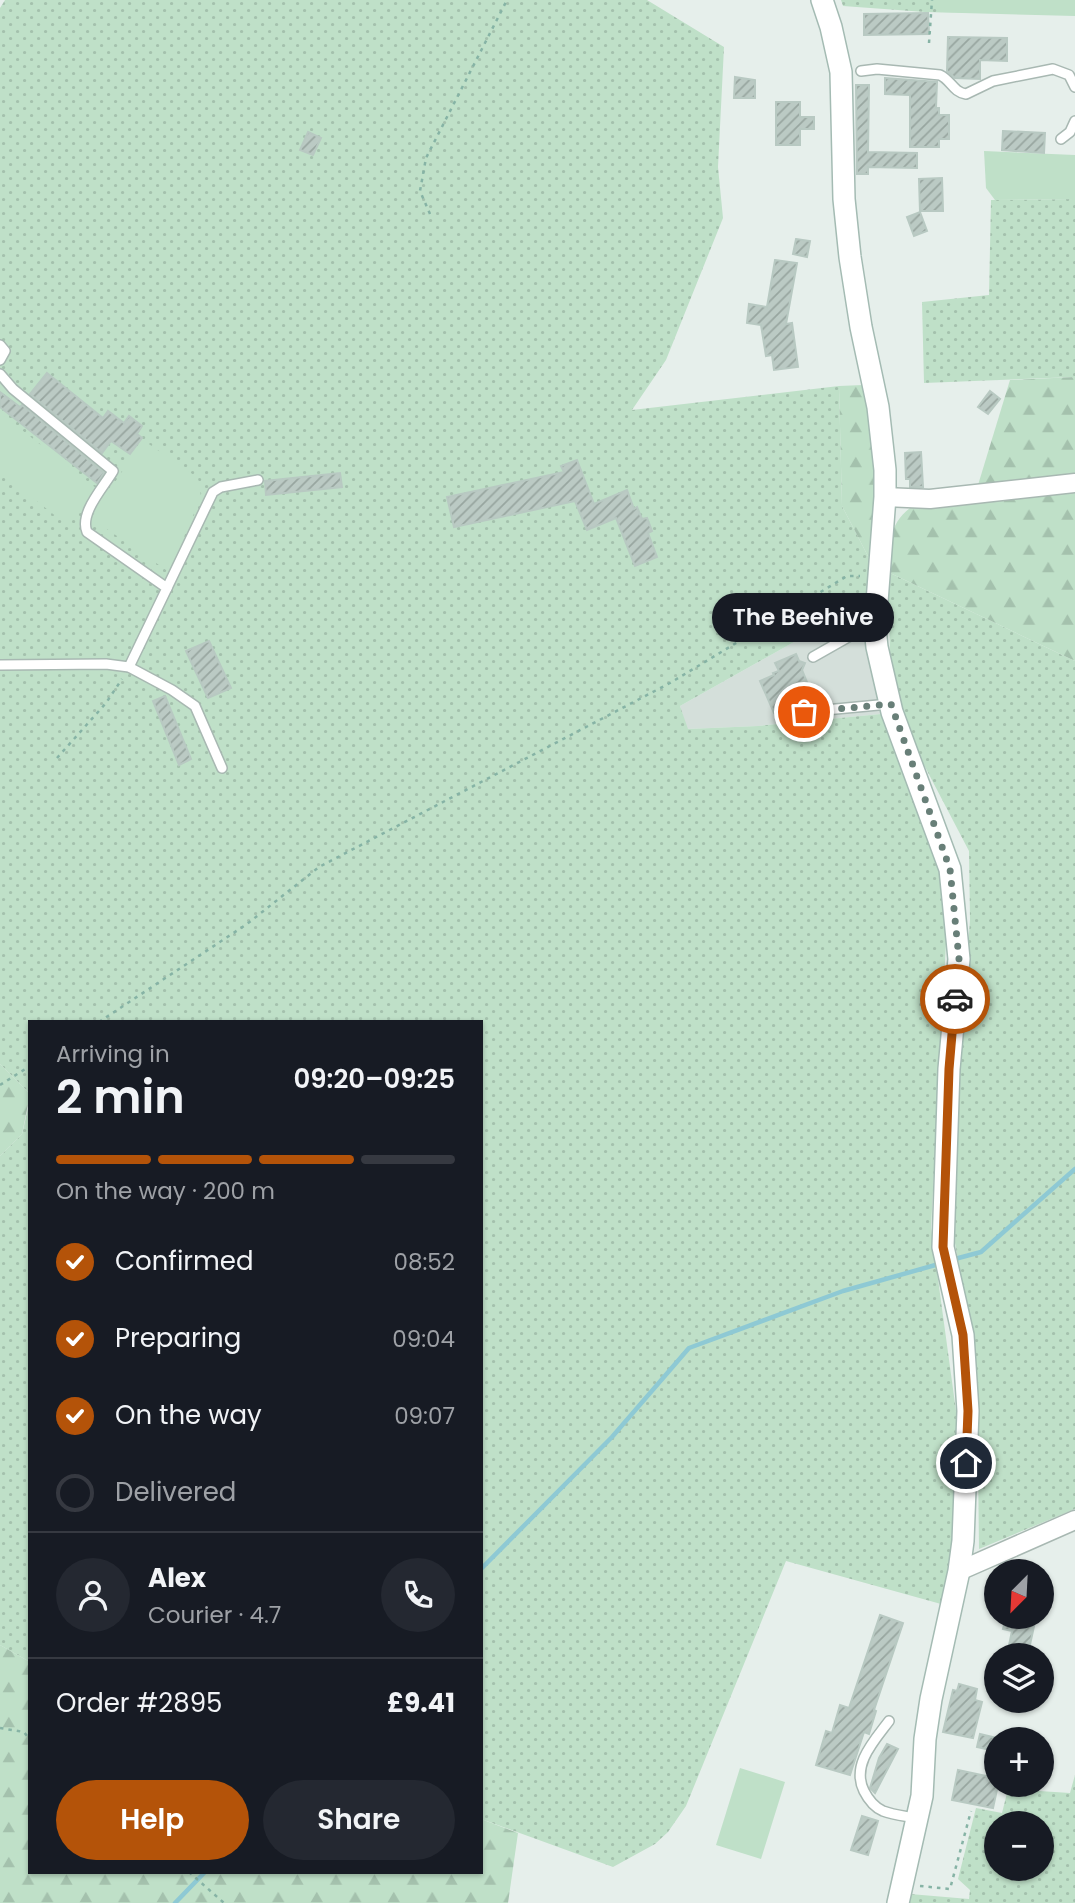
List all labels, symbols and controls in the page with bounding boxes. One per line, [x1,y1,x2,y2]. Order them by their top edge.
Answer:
callout: The Beehive [713,593,895,642]
text: The Beehive [733,601,873,633]
pin [774,682,834,742]
icon: bag [785,693,823,731]
courier [920,964,990,1034]
icon: car [936,980,974,1018]
text: Arriving in [56,1038,170,1070]
text: 09:20–09:25 [294,1061,455,1097]
text: 2 min [56,1065,185,1129]
text: On the way · 200 m [56,1175,275,1207]
icon: check [56,1243,94,1281]
text: Confirmed [115,1243,253,1279]
text: 08:52 [393,1246,455,1278]
icon: check [56,1320,94,1358]
text: Preparing [115,1320,241,1356]
text: 09:04 [392,1323,455,1355]
icon: check [56,1397,94,1435]
text: On the way [115,1397,262,1433]
text: 09:07 [394,1400,455,1432]
pin [936,1433,996,1493]
icon: home [947,1444,985,1482]
text: Delivered [115,1474,236,1510]
button: person [56,1558,130,1632]
button: phone [381,1558,455,1632]
north arrow [984,1559,1054,1629]
map controls [984,1559,1054,1881]
text: Alex [148,1560,206,1596]
text: Courier · 4.7 [148,1599,281,1631]
button: layers [984,1643,1054,1713]
text: Order #2895 [56,1685,222,1721]
text: £9.41 [387,1685,455,1721]
button: + [984,1727,1054,1797]
button: Help [56,1780,249,1860]
button: Share [263,1780,455,1860]
button: − [984,1811,1054,1881]

